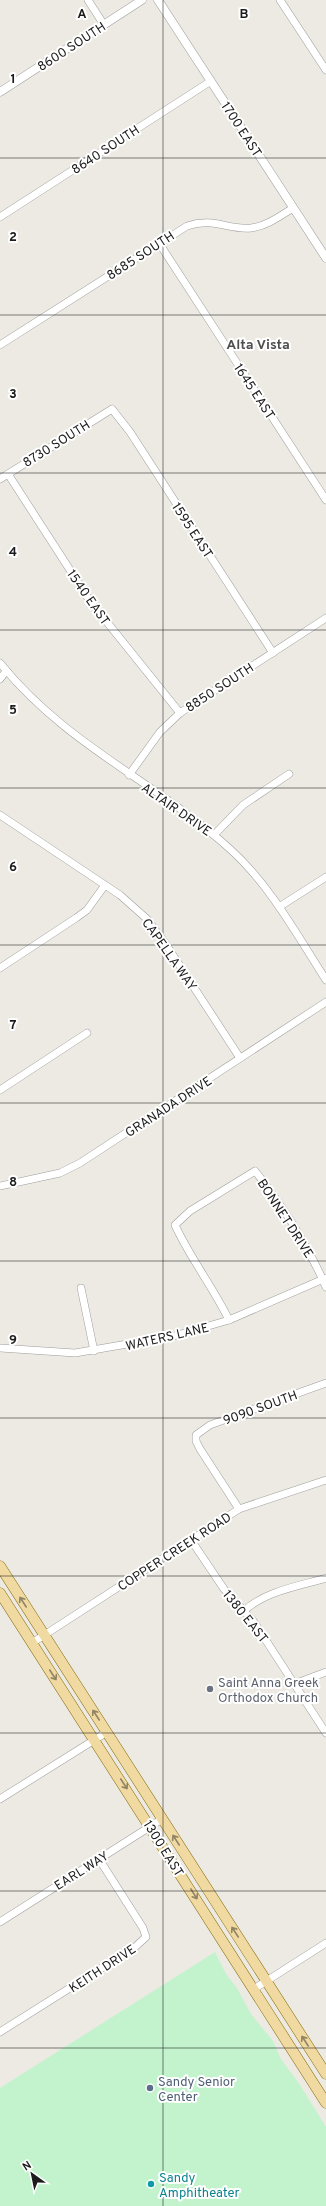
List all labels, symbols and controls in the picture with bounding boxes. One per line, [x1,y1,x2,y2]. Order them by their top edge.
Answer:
text: A [77,7,87,23]
text: B [240,7,249,23]
street label: 8600 SOUTH [35,20,109,76]
text: 1 [10,72,16,88]
street label: 1700 EAST [217,100,264,161]
street label: 8640 SOUTH [69,123,143,179]
street label: 8685 SOUTH [104,229,178,285]
text: 2 [9,230,17,246]
district label: Alta Vista [226,337,290,354]
street label: 1645 EAST [229,361,277,423]
text: 3 [9,387,17,403]
street label: 8730 SOUTH [20,418,94,472]
street label: 1595 EAST [167,500,215,562]
text: 4 [9,545,17,561]
street label: 1540 EAST [62,567,112,629]
street label: 8850 SOUTH [183,661,257,717]
text: 5 [9,703,17,719]
street label: ALTAIR DRIVE [138,781,214,841]
text: 6 [9,860,17,876]
street label: CAPELLA WAY [137,916,199,994]
text: 7 [10,1018,17,1034]
street label: GRANADA DRIVE [123,1074,215,1142]
text: 8 [9,1175,17,1191]
street label: BONNET DRIVE [253,1176,316,1262]
street label: WATERS LANE [124,1321,211,1355]
text: 9 [9,1333,17,1349]
street label: 9090 SOUTH [221,1388,300,1430]
street label: COPPER CREEK ROAD [115,1510,235,1595]
street label: 1380 EAST [218,1588,271,1647]
one-way arrow [19,1597,27,1608]
one-way arrow [48,1670,57,1681]
place label: Saint Anna Greek Orthodox Church [218,1676,319,1707]
marker: Saint Anna Greek Orthodox Church [205,1684,215,1694]
one-way arrow [92,1710,100,1721]
one-way arrow [120,1778,128,1790]
street label: 1300 EAST [139,1818,186,1880]
one-way arrow [172,1835,180,1846]
street label: EARL WAY [52,1849,112,1895]
one-way arrow [190,1888,198,1900]
one-way arrow [231,1927,239,1938]
street label: KEITH DRIVE [67,1942,140,1997]
one-way arrow [301,2036,309,2047]
place label: Sandy Senior Center [158,2075,235,2106]
marker: Sandy Senior Center [145,2083,155,2093]
north arrow [12,2154,52,2194]
text: N [20,2158,34,2174]
place label: Sandy Amphitheater [159,2171,240,2202]
marker: Sandy Amphitheater [146,2179,156,2189]

